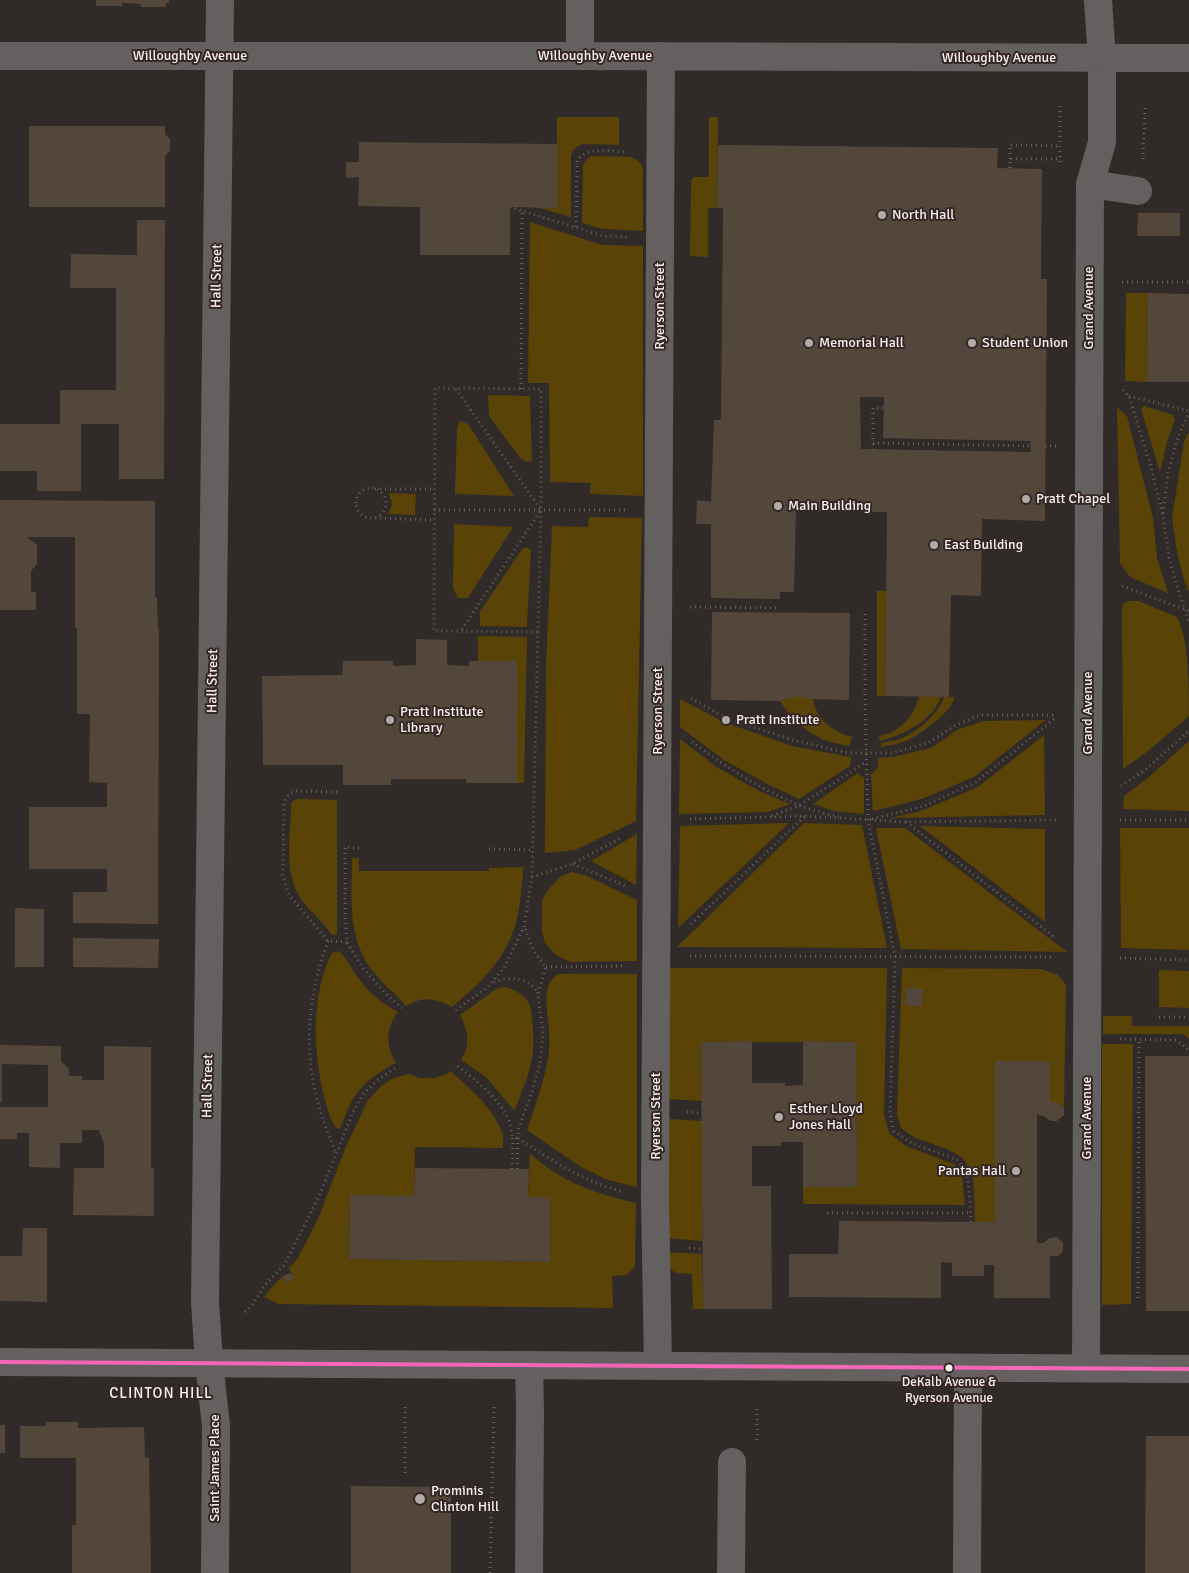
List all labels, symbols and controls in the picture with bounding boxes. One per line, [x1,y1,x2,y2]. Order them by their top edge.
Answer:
street label: Willoughby Avenue [133,48,247,64]
street label: Willoughby Avenue [538,48,652,64]
street label: Willoughby Avenue [942,50,1056,66]
place label: North Hall [892,207,954,223]
marker: North Hall [876,209,888,221]
street label: Hall Street [208,244,226,308]
street label: Ryerson Street [652,262,668,350]
street label: Grand Avenue [1081,266,1097,350]
place label: Memorial Hall [819,335,904,351]
place label: Student Union [982,335,1068,351]
marker: Memorial Hall [803,337,815,349]
marker: Student Union [966,337,978,349]
place label: Pratt Chapel [1036,491,1110,507]
marker: Pratt Chapel [1020,493,1032,505]
place label: Main Building [788,498,871,514]
marker: Main Building [772,500,784,512]
place label: East Building [944,537,1023,553]
marker: East Building [928,539,940,551]
street label: Hall Street [204,649,222,713]
street label: Ryerson Street [650,667,666,755]
street label: Grand Avenue [1080,671,1096,755]
place label: Pratt Institute Library [400,704,484,736]
place label: Pratt Institute [736,712,820,728]
marker: Pratt Institute Library [384,714,396,726]
marker: Pratt Institute [720,714,732,726]
street label: Hall Street [199,1054,217,1118]
street label: Ryerson Street [648,1072,664,1160]
street label: Grand Avenue [1079,1076,1095,1160]
place label: Esther Lloyd Jones Hall [789,1101,863,1134]
marker: Esther Lloyd Jones Hall [773,1111,785,1123]
place label: Pantas Hall [938,1163,1006,1179]
marker: Pantas Hall [1010,1165,1022,1177]
marker: DeKalb Avenue & Ryerson Avenue [944,1363,954,1373]
place label: DeKalb Avenue & Ryerson Avenue [902,1375,996,1406]
district label: CLINTON HILL [108,1385,214,1403]
street label: Saint James Place [207,1414,223,1522]
place label: Prominis Clinton Hill [431,1483,499,1515]
marker: Prominis Clinton Hill [413,1492,427,1506]

